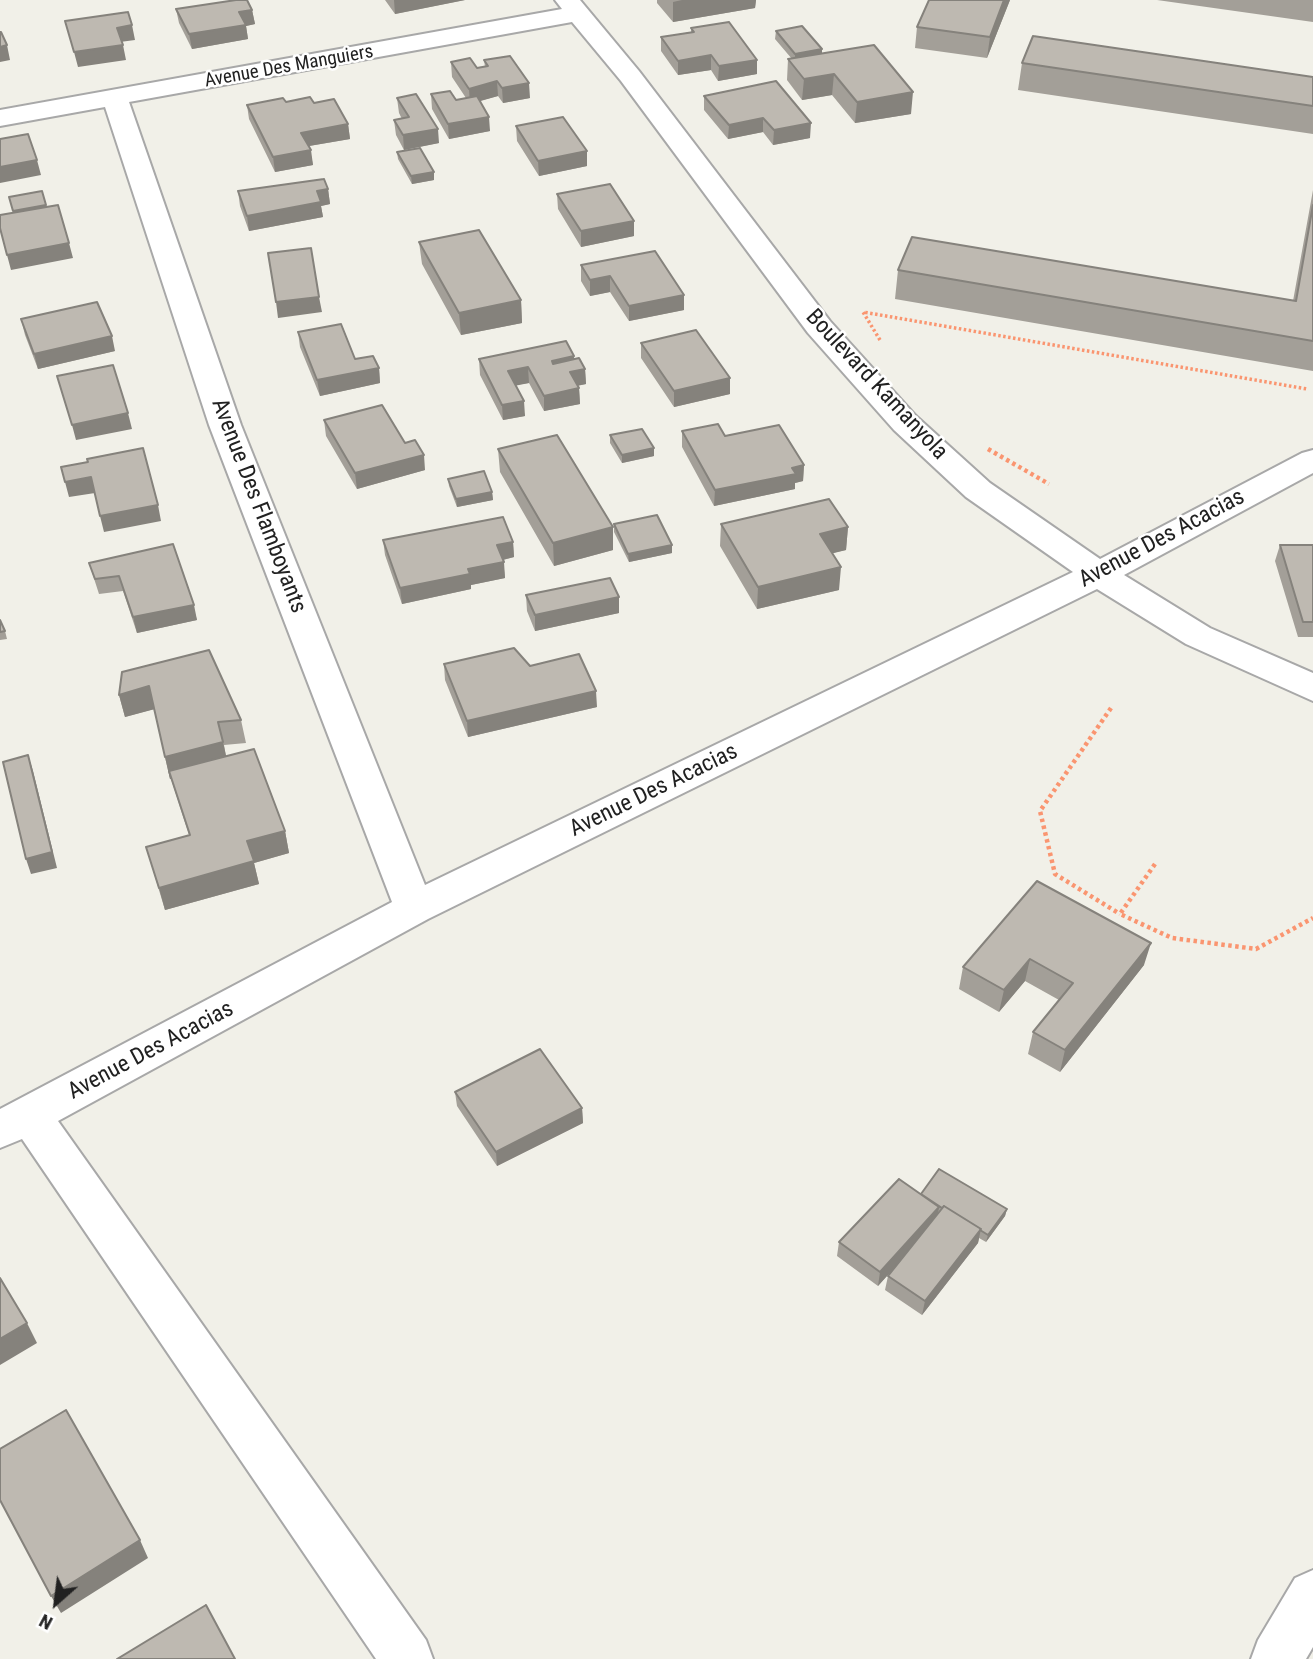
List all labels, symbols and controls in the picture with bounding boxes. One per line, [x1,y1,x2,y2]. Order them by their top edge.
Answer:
street label: Avenue Des Manguiers [203,41,375,93]
street label: Boulevard Kamanyola [799,304,953,466]
street label: Avenue Des Flamboyants [204,395,312,617]
street label: Avenue Des Acacias [1075,484,1249,594]
street label: Avenue Des Acacias [565,738,743,844]
street label: Avenue Des Acacias [64,996,238,1106]
north arrow [21,1568,91,1638]
text: N [35,1609,56,1635]

